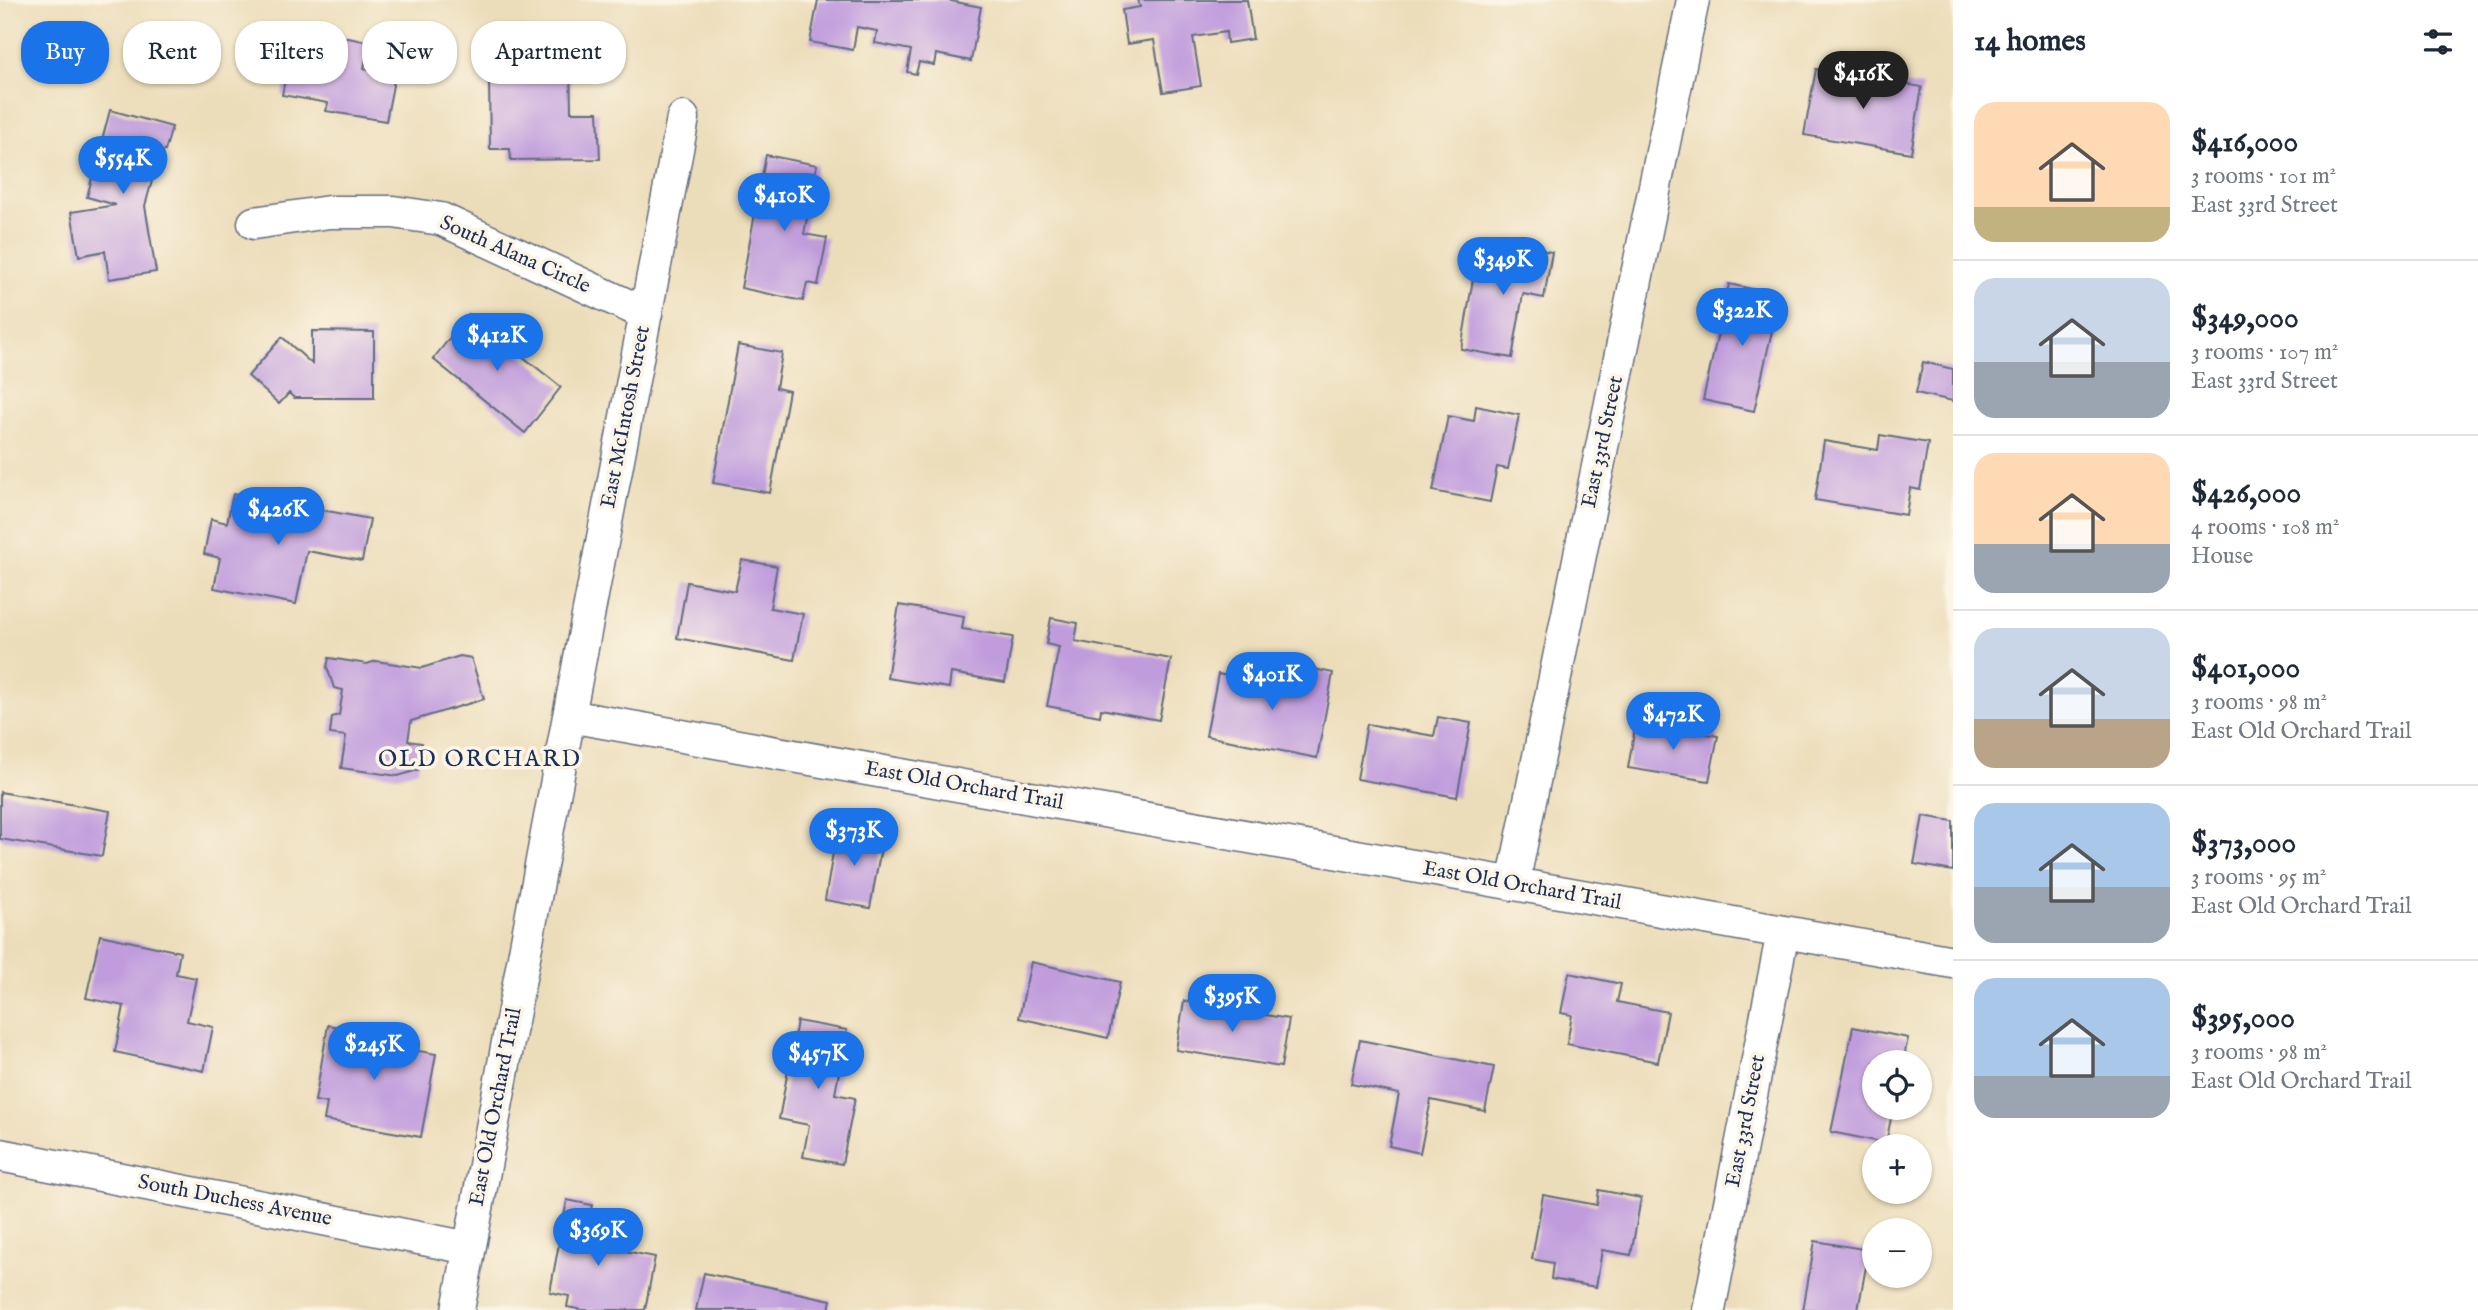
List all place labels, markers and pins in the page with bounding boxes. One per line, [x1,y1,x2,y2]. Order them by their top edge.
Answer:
pin: $416K [1814,52,1912,111]
pin: $554K [74,136,172,196]
pin: $410K [735,174,833,233]
pin: $349K [1454,238,1552,297]
pin: $322K [1693,288,1791,348]
pin: $412K [448,314,546,373]
pin: $426K [229,488,327,547]
pin: $401K [1223,652,1321,712]
pin: $472K [1624,692,1722,752]
pin: $373K [805,808,903,868]
pin: $395K [1183,974,1281,1034]
pin: $245K [325,1023,423,1082]
pin: $457K [769,1032,867,1091]
pin: $369K [549,1208,647,1268]

